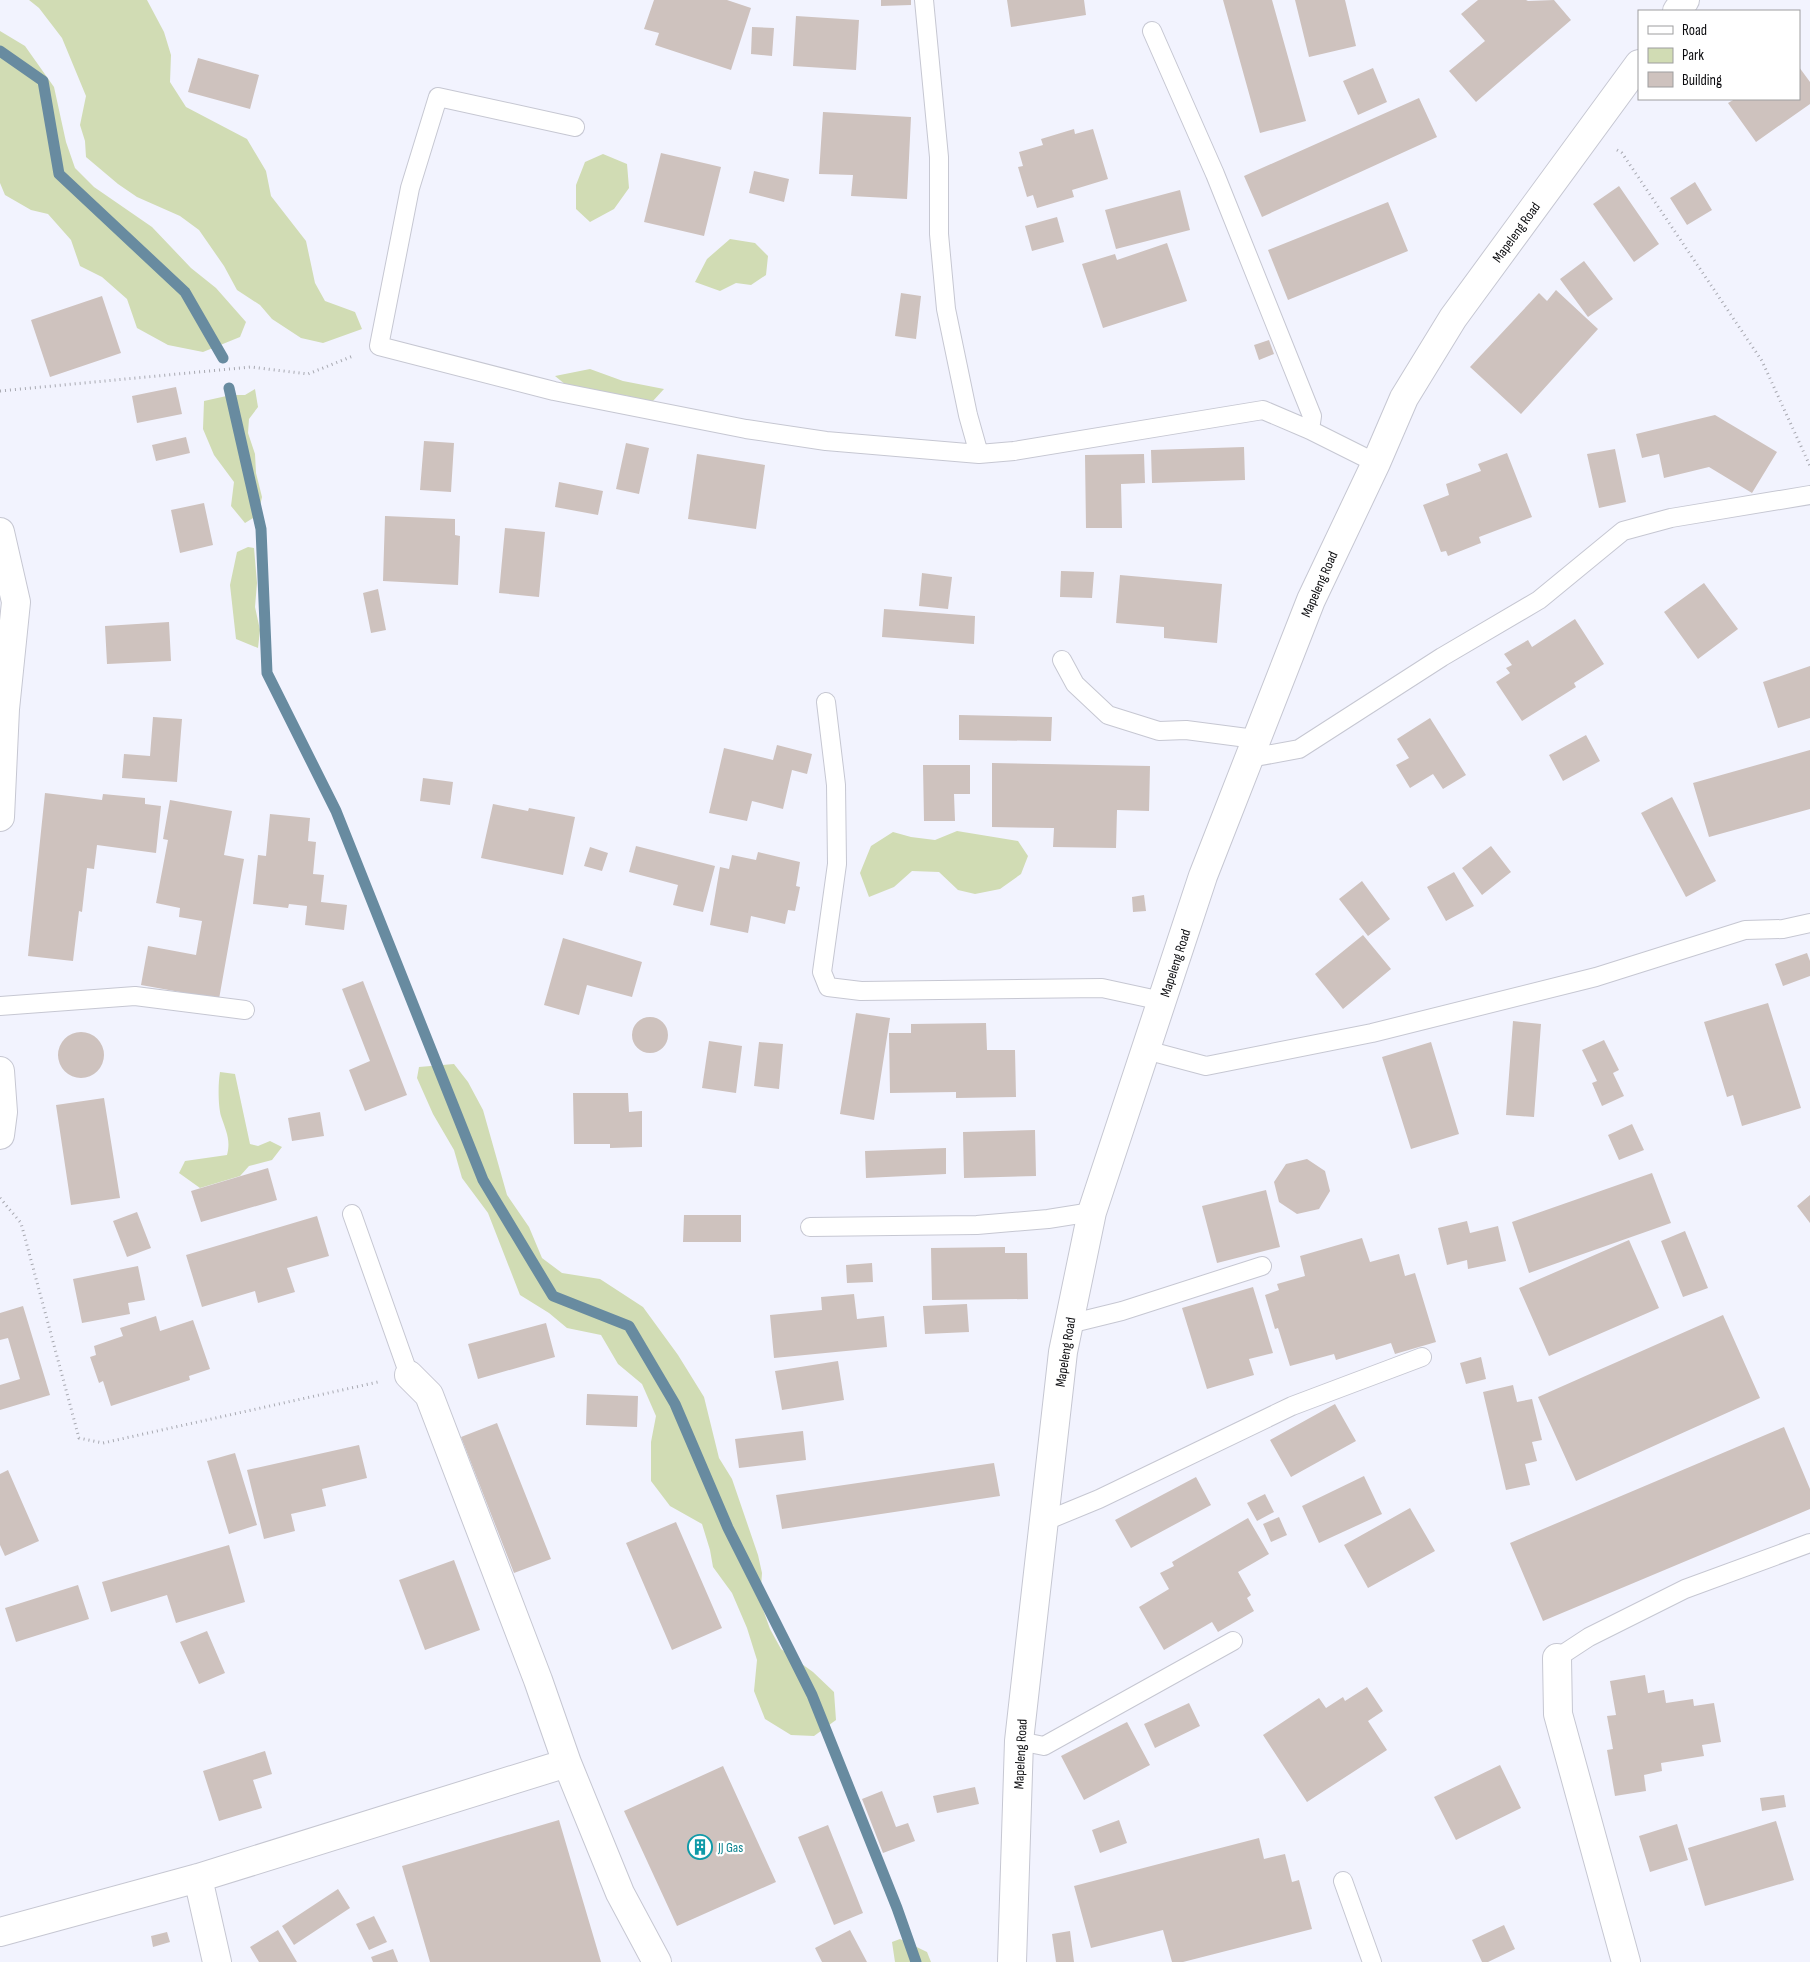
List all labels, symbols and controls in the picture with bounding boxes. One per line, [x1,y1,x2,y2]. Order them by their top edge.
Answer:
legend [1638,10,1800,100]
text: Road [1682,21,1707,40]
text: Park [1682,46,1704,65]
text: Building [1682,71,1722,90]
street label: Mapeleng Road [1489,199,1544,266]
street label: Mapeleng Road [1297,548,1342,620]
street label: Mapeleng Road [1156,927,1194,999]
street label: Mapeleng Road [1052,1316,1079,1388]
street label: Mapeleng Road [1010,1718,1031,1790]
building icon: JJ Gas [687,1834,713,1860]
place label: JJ Gas [717,1839,743,1856]

